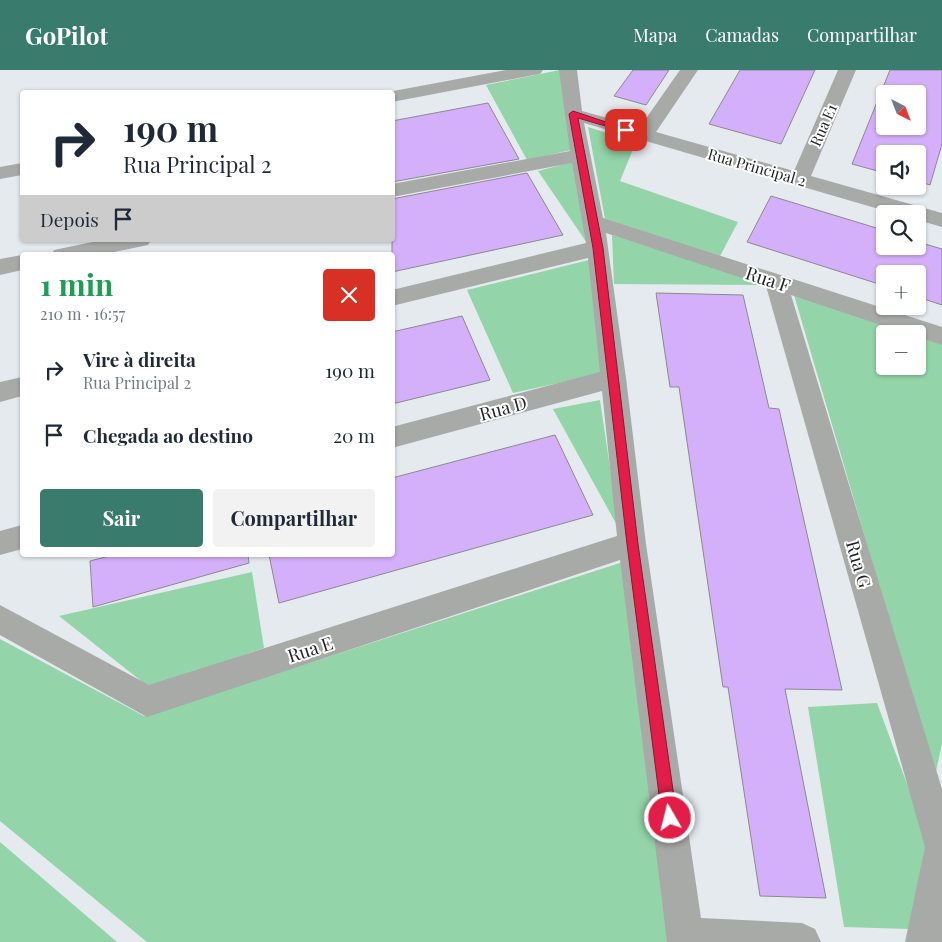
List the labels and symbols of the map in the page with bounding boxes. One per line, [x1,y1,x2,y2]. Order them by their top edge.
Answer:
north arrow [876,85,926,135]
street label: Rua E1 [805,100,841,149]
pin [605,109,647,151]
street label: Rua Principal 2 [706,143,808,191]
street label: Rua F [743,261,793,297]
street label: Rua D [477,390,529,426]
street label: Rua G [841,538,877,591]
street label: Rua E [284,630,336,668]
position arrow [643,791,695,843]

